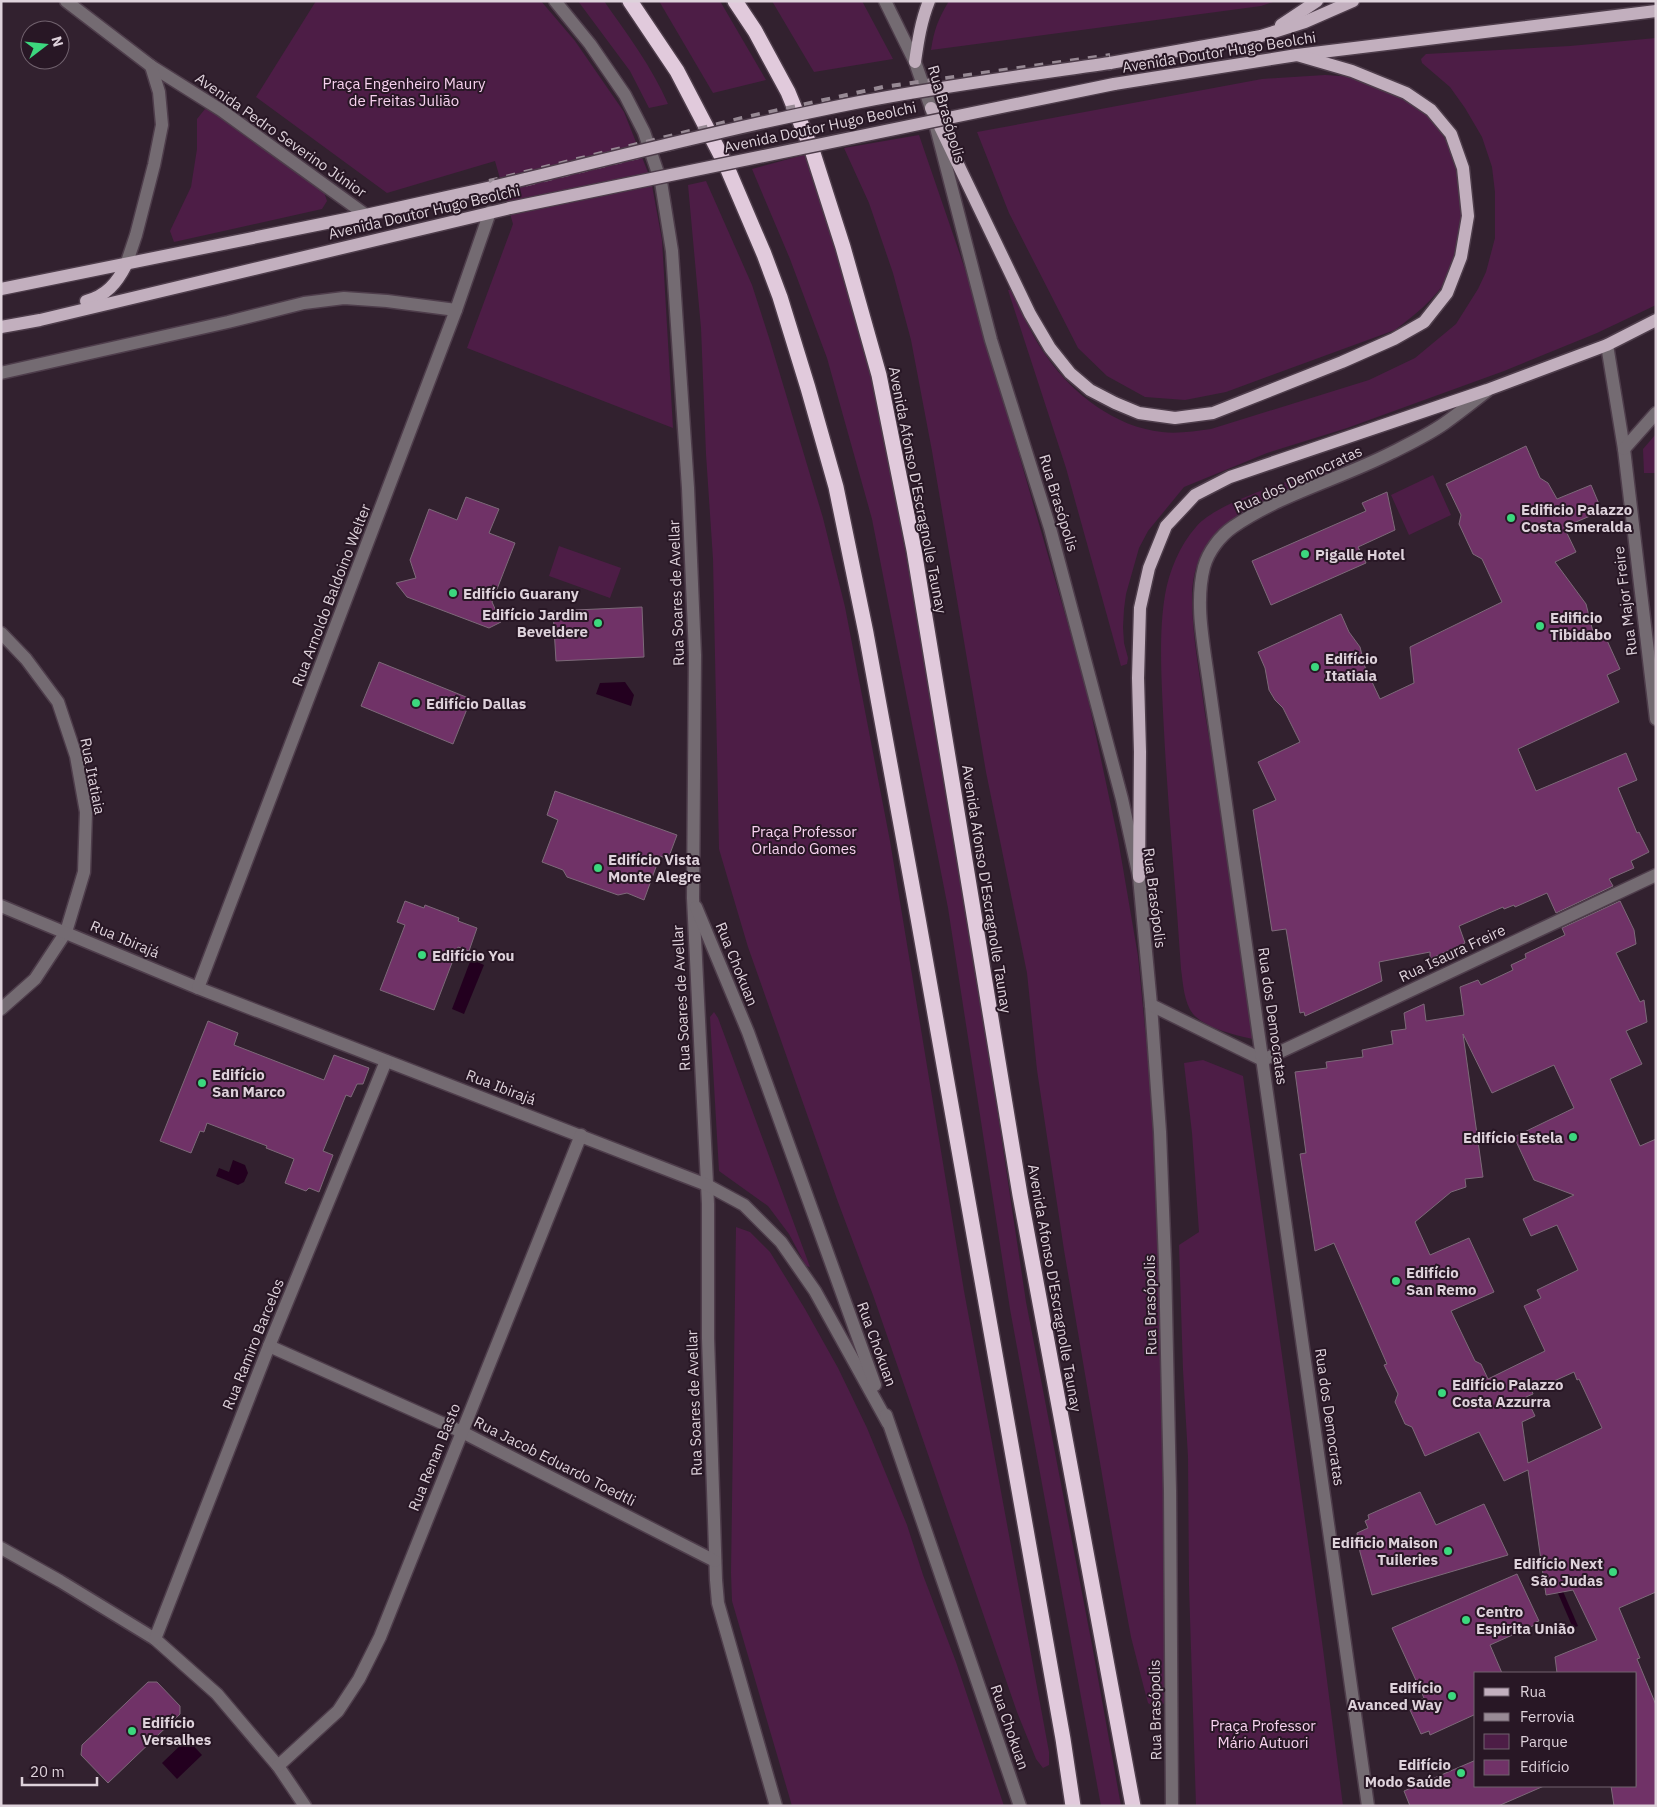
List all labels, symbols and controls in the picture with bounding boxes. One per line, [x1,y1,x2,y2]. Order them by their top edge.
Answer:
north arrow [20,20,70,70]
street label: Avenida Doutor Hugo Beolchi [1121,27,1317,77]
text: N [47,34,68,49]
street label: Rua Brasópolis [924,63,970,165]
street label: Avenida Pedro Severino Júnior [192,68,371,202]
park label: Praça Engenheiro Maury de Freitas Julião [322,74,486,110]
street label: Avenida Doutor Hugo Beolchi [722,97,918,157]
street label: Avenida Doutor Hugo Beolchi [326,181,522,243]
street label: Avenida Afonso D'Escragnolle Taunay [885,365,951,616]
street label: Rua dos Democratas [1231,441,1365,517]
street label: Rua Brasópolis [1035,452,1083,554]
place label: Edificio Palazzo Costa Smeralda [1521,500,1633,536]
street label: Rua Arnoldo Baldoino Welter [287,501,375,689]
marker: Edificio Palazzo Costa Smeralda [1505,512,1517,524]
street label: Rua Soares de Avellar [664,519,688,666]
place label: Pigalle Hotel [1315,545,1405,564]
street label: Rua Major Freire [1609,545,1641,657]
marker: Pigalle Hotel [1299,548,1311,560]
place label: Edifício Guarany [463,584,579,603]
marker: Edifício Guarany [447,587,459,599]
place label: Edifício Jardim Beveldere [482,605,588,641]
place label: Edificio Tibidabo [1550,608,1612,644]
marker: Edifício Jardim Beveldere [592,617,604,629]
marker: Edificio Tibidabo [1534,620,1546,632]
place label: Edifício Itatiaia [1325,649,1378,685]
marker: Edifício Itatiaia [1309,661,1321,673]
place label: Edifício Dallas [426,694,527,713]
marker: Edifício Dallas [410,697,422,709]
street label: Rua Itatiaia [76,736,110,816]
street label: Avenida Afonso D'Escragnolle Taunay [958,763,1016,1015]
park label: Praça Professor Orlando Gomes [751,822,857,858]
street label: Rua Brasópolis [1139,847,1171,949]
place label: Edifício Vista Monte Alegre [608,850,701,886]
marker: Edifício Vista Monte Alegre [592,862,604,874]
street label: Rua Ibirajá [88,916,162,962]
street label: Rua Chokuan [712,919,762,1009]
street label: Rua Isaura Freire [1396,920,1508,986]
street label: Rua Soares de Avellar [668,924,694,1071]
place label: Edifício You [432,946,515,965]
street label: Rua dos Democratas [1254,946,1292,1086]
marker: Edifício You [416,949,428,961]
place label: Edifício San Marco [212,1065,285,1101]
street label: Rua Ibirajá [463,1065,539,1109]
marker: Edifício San Marco [196,1077,208,1089]
place label: Edifício Estela [1463,1128,1563,1147]
marker: Edifício Estela [1567,1131,1579,1143]
street label: Avenida Afonso D'Escragnolle Taunay [1024,1163,1086,1414]
street label: Rua Brasópolis [1140,1254,1160,1356]
place label: Edifício San Remo [1406,1263,1477,1299]
marker: Edifício San Remo [1390,1275,1402,1287]
street label: Rua Ramiro Barcelos [218,1276,288,1412]
street label: Rua Chokuan [853,1299,901,1389]
street label: Rua Soares de Avellar [682,1329,706,1476]
street label: Rua dos Democratas [1311,1347,1349,1487]
place label: Edifício Palazzo Costa Azzurra [1452,1375,1563,1411]
marker: Edifício Palazzo Costa Azzurra [1436,1387,1448,1399]
street label: Rua Renan Basto [404,1400,464,1514]
street label: Rua Jacob Eduardo Toedtli [471,1412,639,1510]
place label: Edificio Maison Tuileries [1332,1533,1438,1569]
marker: Edificio Maison Tuileries [1442,1545,1454,1557]
place label: Edifício Next São Judas [1513,1554,1603,1590]
marker: Edifício Next São Judas [1607,1566,1619,1578]
place label: Centro Espirita União [1476,1602,1575,1638]
marker: Centro Espirita União [1460,1614,1472,1626]
street label: Rua Brasópolis [1145,1659,1165,1761]
legend [1474,1672,1637,1787]
place label: Edifício Avanced Way [1347,1678,1442,1714]
street label: Rua Chokuan [987,1682,1033,1772]
text: Rua [1520,1682,1546,1701]
marker: Edifício Avanced Way [1446,1690,1458,1702]
text: Ferrovia [1520,1707,1575,1726]
place label: Edifício Versalhes [142,1713,212,1749]
park label: Praça Professor Mário Autuori [1210,1716,1316,1752]
marker: Edifício Versalhes [126,1725,138,1737]
text: Parque [1520,1732,1568,1751]
scale bar [22,1754,98,1786]
place label: Edifício Modo Saúde [1365,1755,1451,1791]
text: Edifício [1520,1757,1569,1776]
text: 20 m [30,1762,65,1781]
marker: Edifício Modo Saúde [1455,1767,1467,1779]

